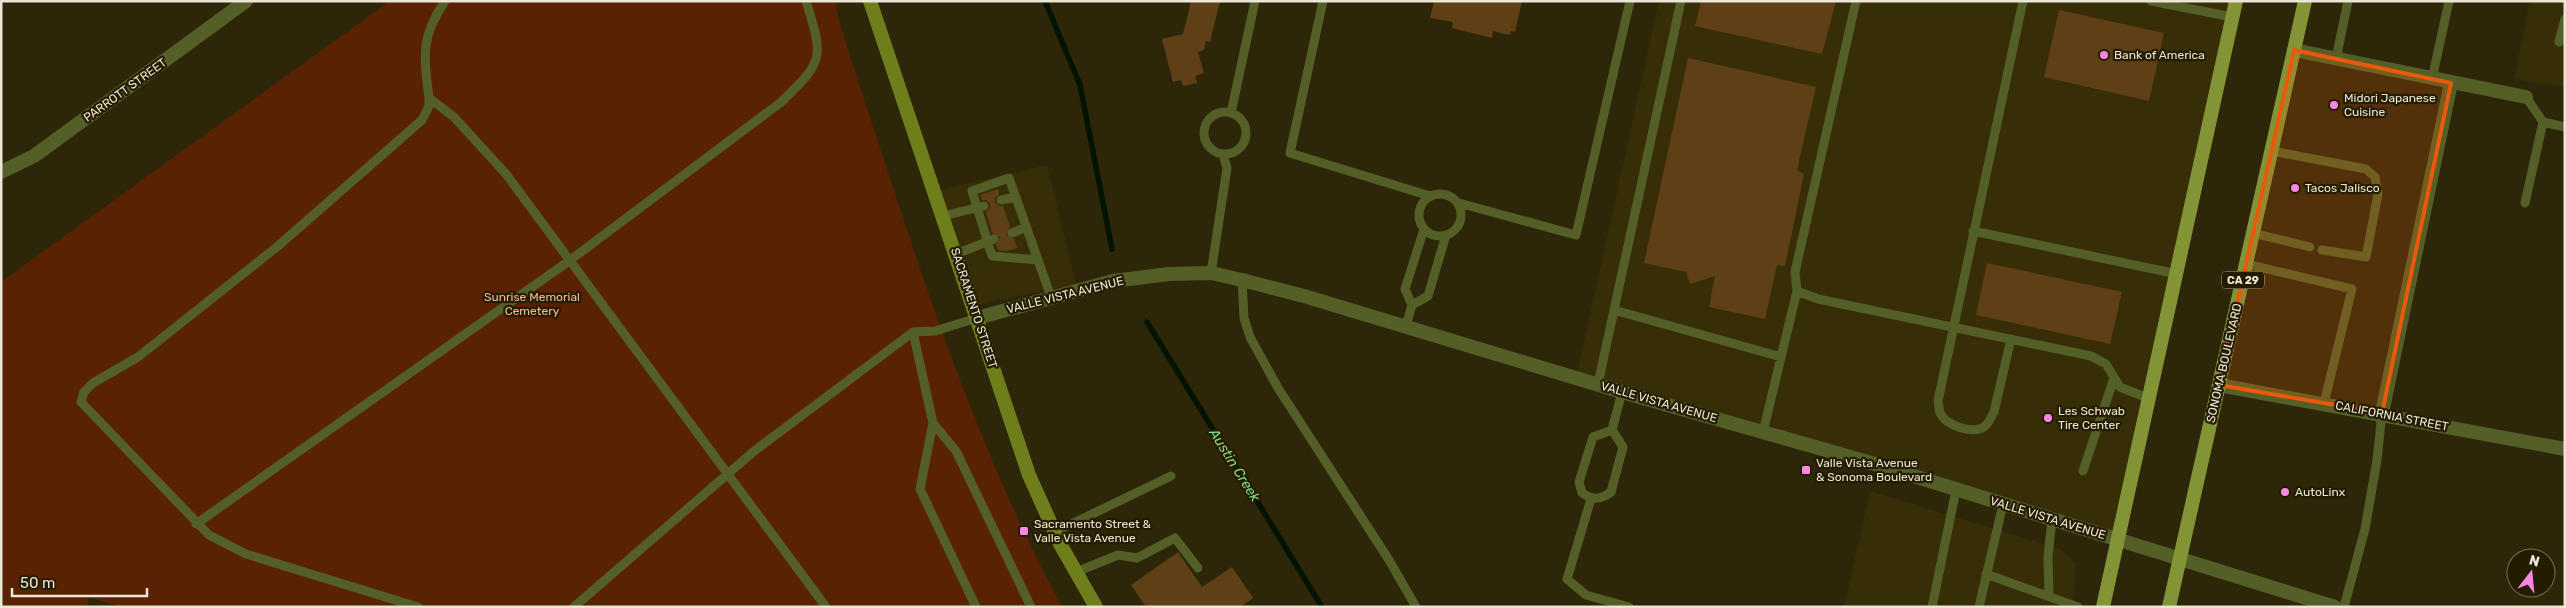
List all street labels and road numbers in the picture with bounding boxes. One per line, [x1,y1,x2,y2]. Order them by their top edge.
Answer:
street label: PARROTT STREET [81,55,169,125]
street label: SACRAMENTO STREET [948,246,1000,370]
road number: CA 29 [2222,272,2264,288]
street label: VALLE VISTA AVENUE [1005,274,1125,316]
street label: SONOMA BOULEVARD [2203,302,2245,424]
street label: VALLE VISTA AVENUE [1599,379,1719,425]
street label: CALIFORNIA STREET [2334,398,2450,434]
street label: VALLE VISTA AVENUE [1988,494,2108,542]

